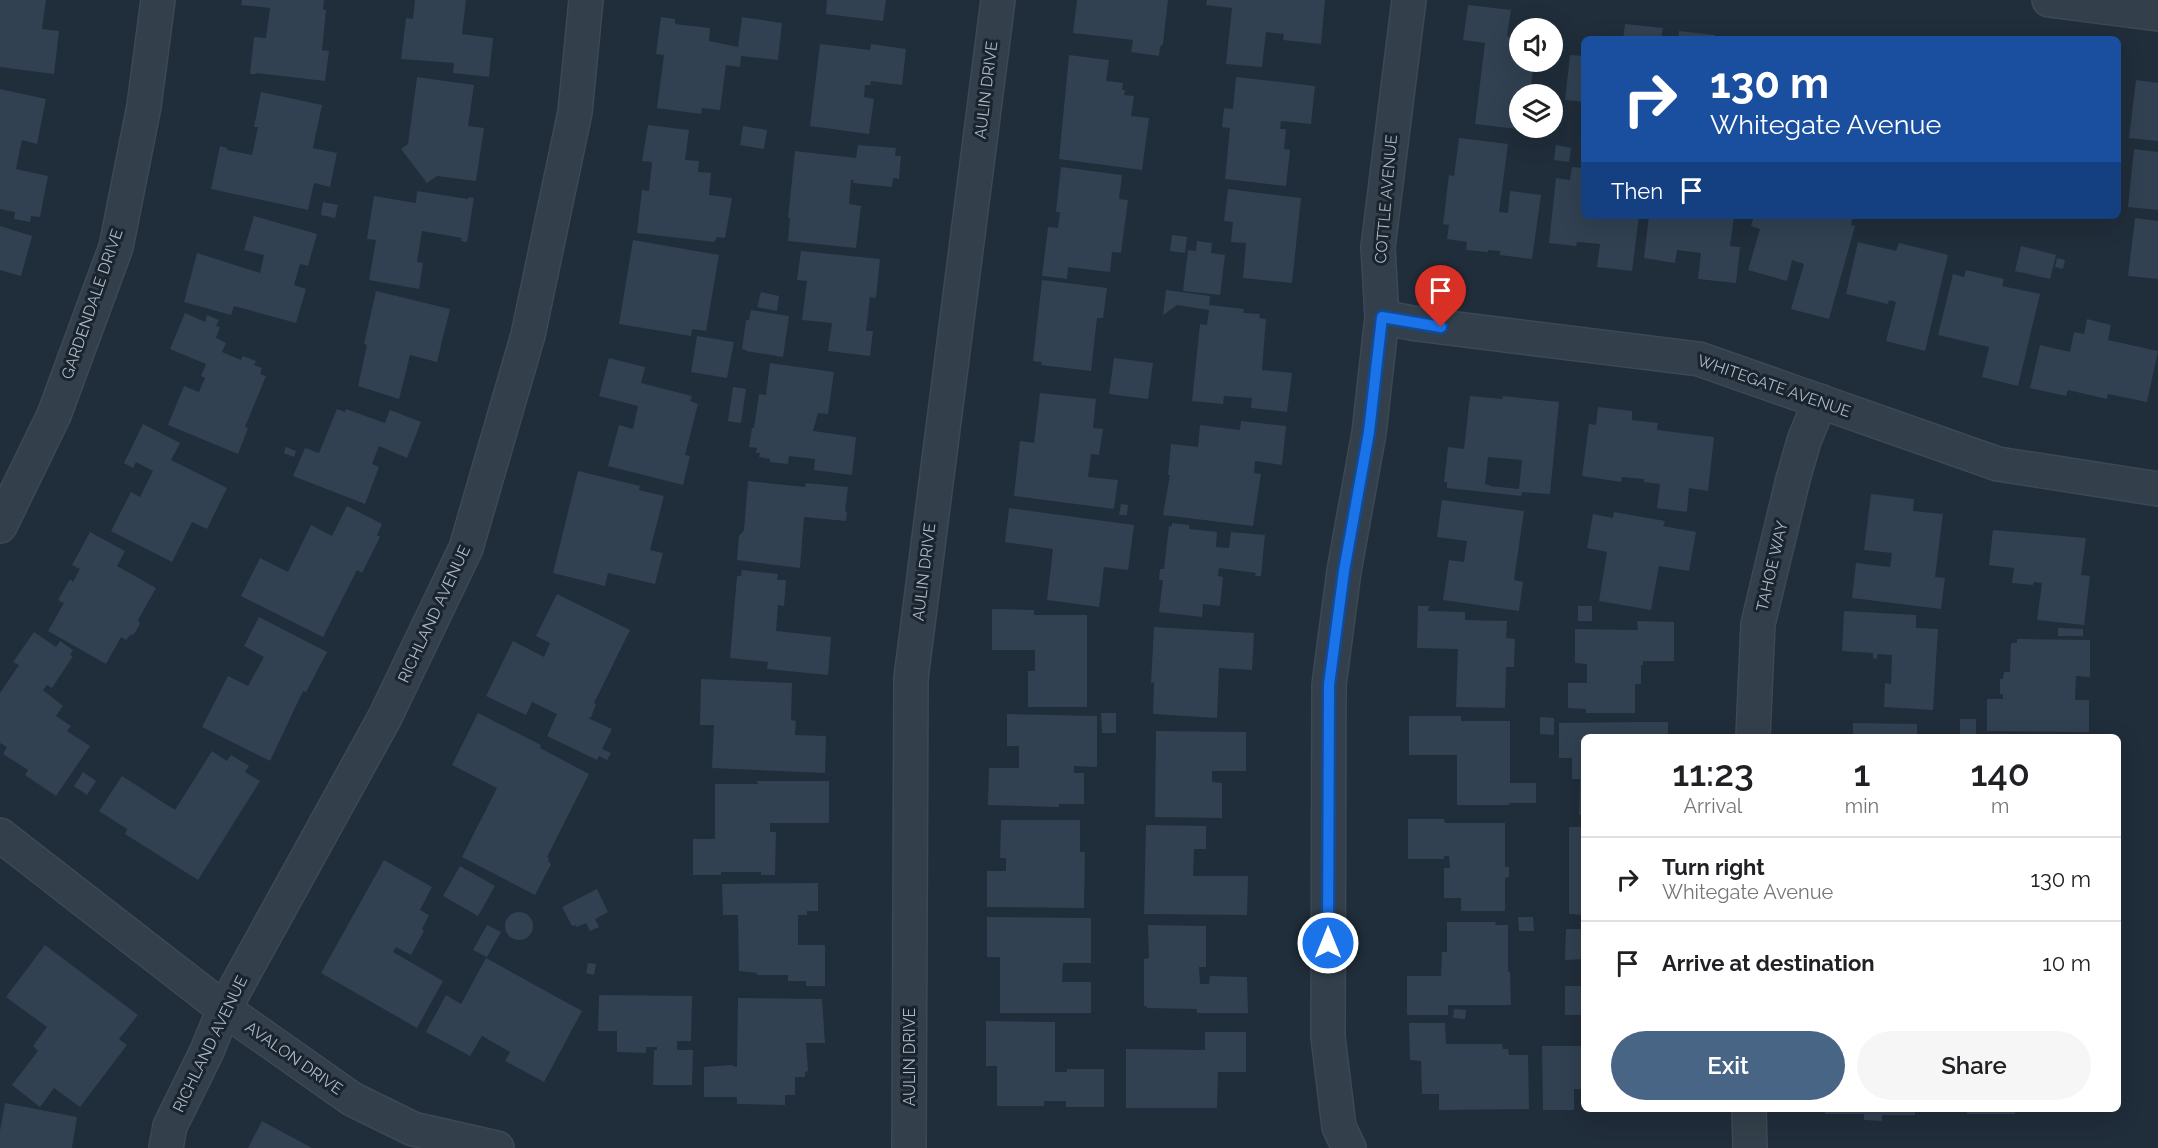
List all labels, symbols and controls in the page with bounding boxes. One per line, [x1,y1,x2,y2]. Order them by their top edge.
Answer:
map controls [1509,18,1563,138]
button: sound [1509,18,1563,72]
street label: AULIN DRIVE [971,40,1001,140]
text: 130 m [1710,59,1829,108]
icon: right [1611,60,1689,138]
button: layers [1509,84,1563,138]
text: Whitegate Avenue [1710,109,1941,140]
street label: COTTLE AVENUE [1371,134,1401,264]
icon: arrive [1675,174,1708,207]
text: Then [1611,178,1663,204]
street label: GARDENDALE DRIVE [57,226,127,382]
pin [1415,265,1466,327]
icon: arrive [1424,274,1457,307]
street label: WHITEGATE AVENUE [1695,351,1853,421]
street label: TAHOE WAY [1752,518,1792,613]
street label: AULIN DRIVE [909,522,939,622]
street label: RICHLAND AVENUE [394,542,474,686]
text: 11:23 [1672,752,1754,794]
text: 1 [1854,752,1871,794]
text: 140 [1970,752,2030,794]
text: Arrival [1684,794,1742,818]
text: min [1845,794,1879,818]
text: m [1991,794,2009,818]
text: Turn right [1662,854,1765,880]
icon: right [1611,863,1644,896]
text: 130 m [2031,866,2091,892]
text: Whitegate Avenue [1662,880,1833,904]
position arrow [1296,911,1360,975]
icon: arrive [1611,947,1644,980]
text: Arrive at destination [1662,950,1875,976]
text: 10 m [2042,950,2091,976]
street label: RICHLAND AVENUE [169,972,251,1115]
street label: AULIN DRIVE [900,1007,919,1106]
street label: AVALON DRIVE [242,1017,347,1099]
button: Exit [1611,1031,1845,1100]
button: Share [1857,1031,2091,1100]

